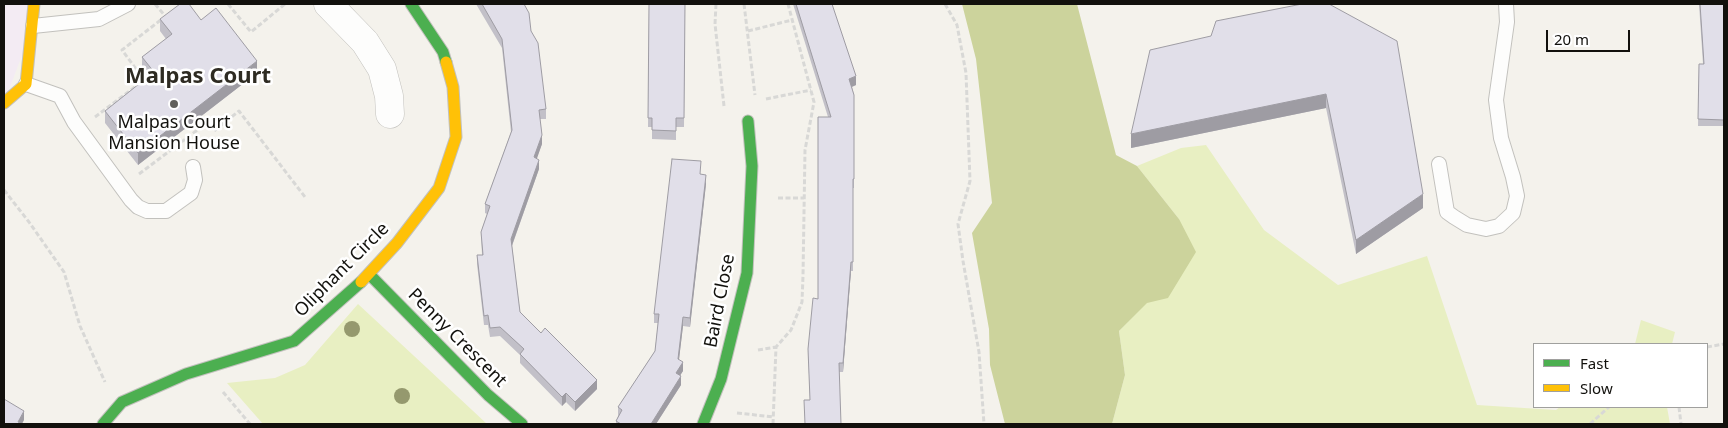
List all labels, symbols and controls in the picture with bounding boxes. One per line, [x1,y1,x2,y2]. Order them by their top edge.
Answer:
scale bar [1548,20,1632,52]
text: 20 m [1554,29,1589,49]
district label: Malpas Court [125,64,271,90]
marker: Malpas Court Mansion House [168,98,180,110]
place label: Malpas Court Mansion House [108,112,240,154]
street label: Oliphant Circle [290,218,394,322]
street label: Baird Close [700,252,740,350]
street label: Penny Crescent [403,284,511,392]
legend [1533,343,1708,408]
text: Fast [1580,353,1609,373]
text: Slow [1580,378,1613,398]

